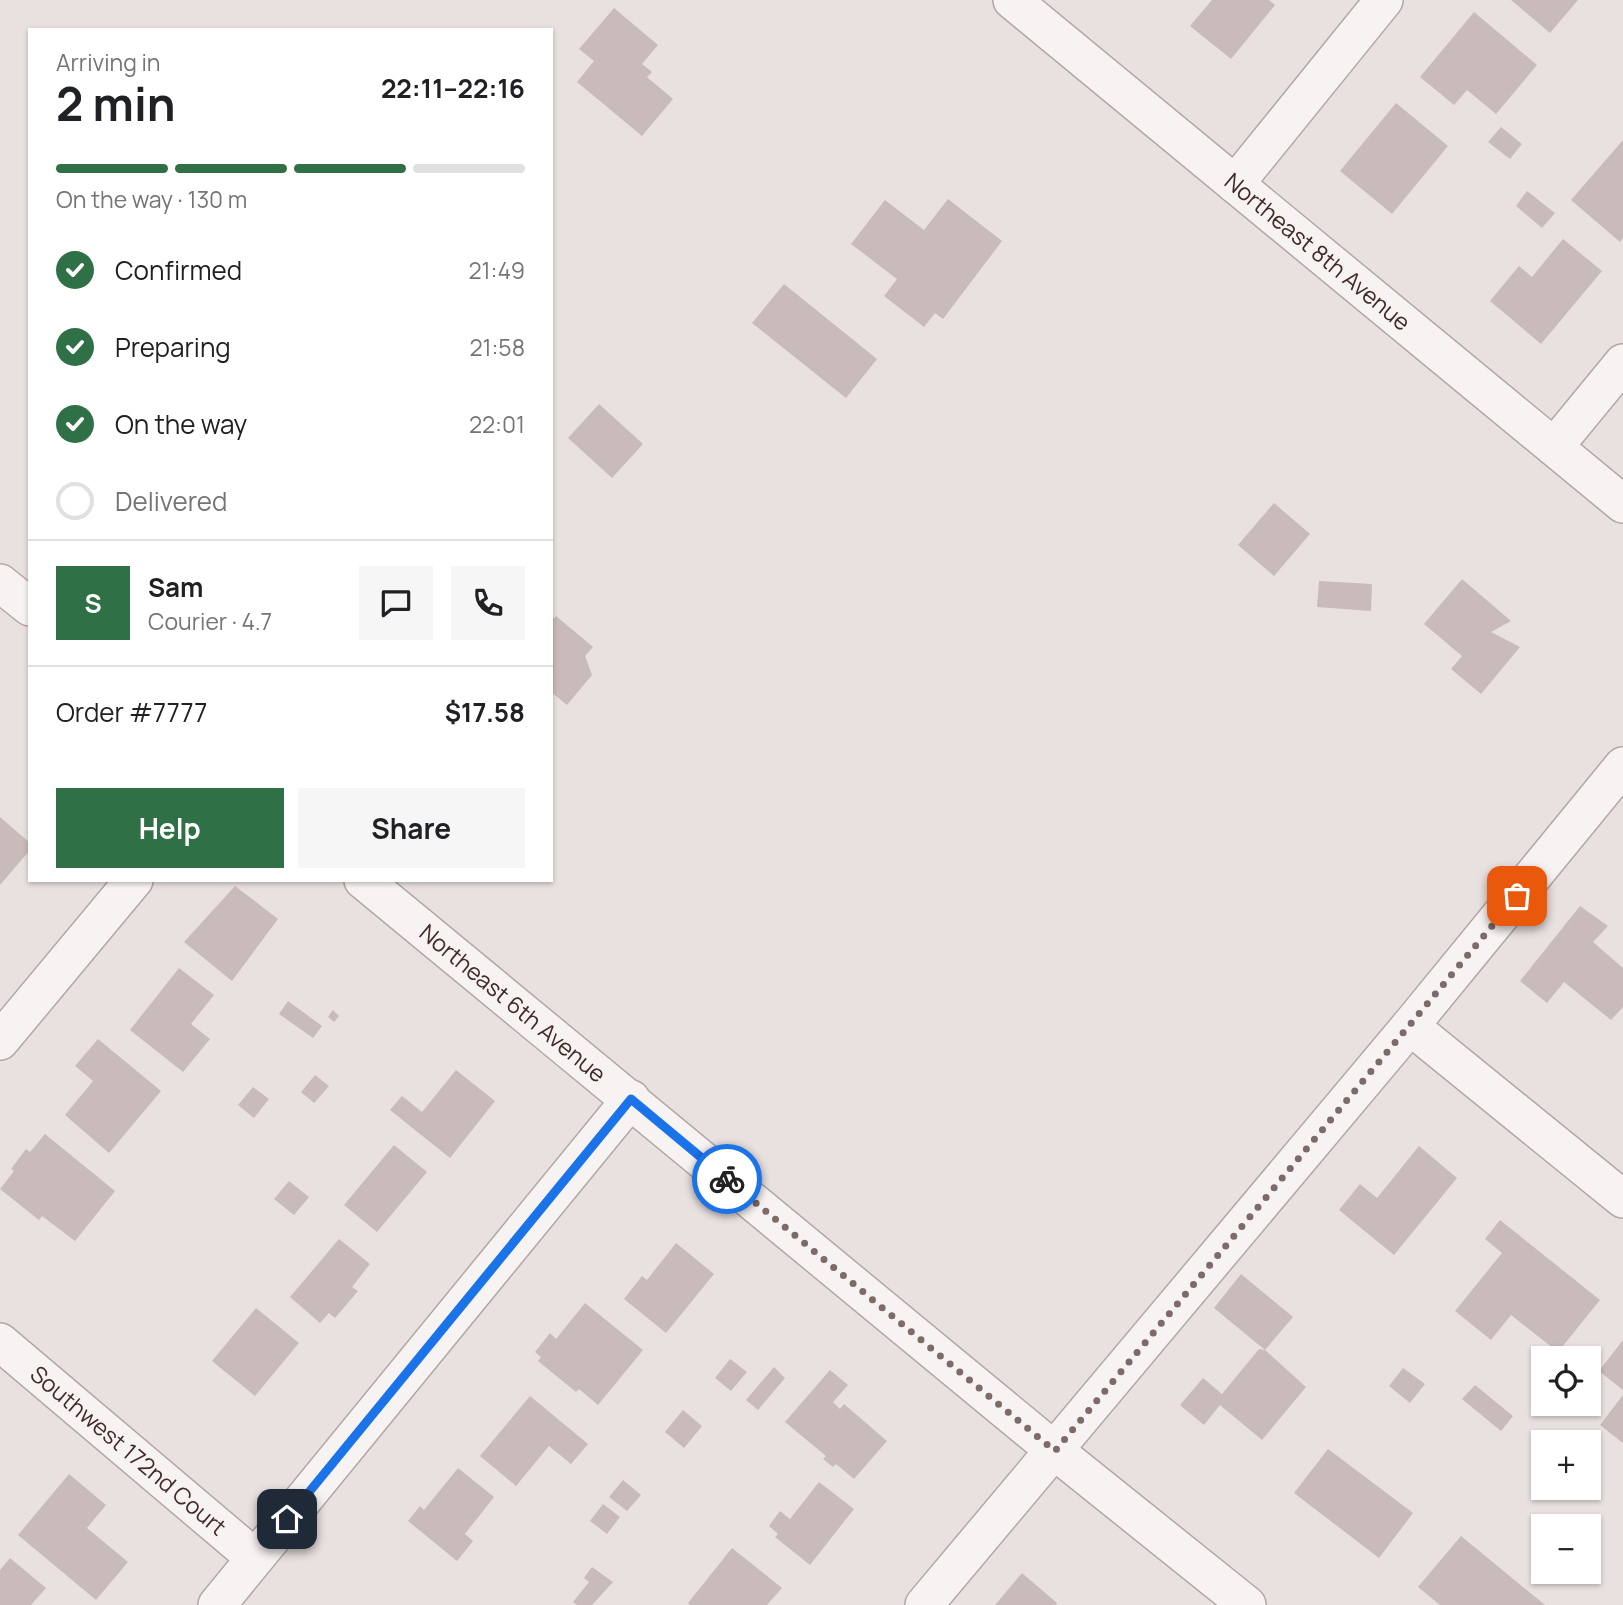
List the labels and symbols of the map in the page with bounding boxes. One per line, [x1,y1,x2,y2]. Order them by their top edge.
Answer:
street label: Northeast 8th Avenue [1218,165,1418,337]
pin [1487,866,1547,926]
street label: Northeast 6th Avenue [413,916,613,1089]
courier [692,1144,762,1214]
street label: Southwest 172nd Court [24,1358,234,1542]
pin [257,1489,317,1549]

